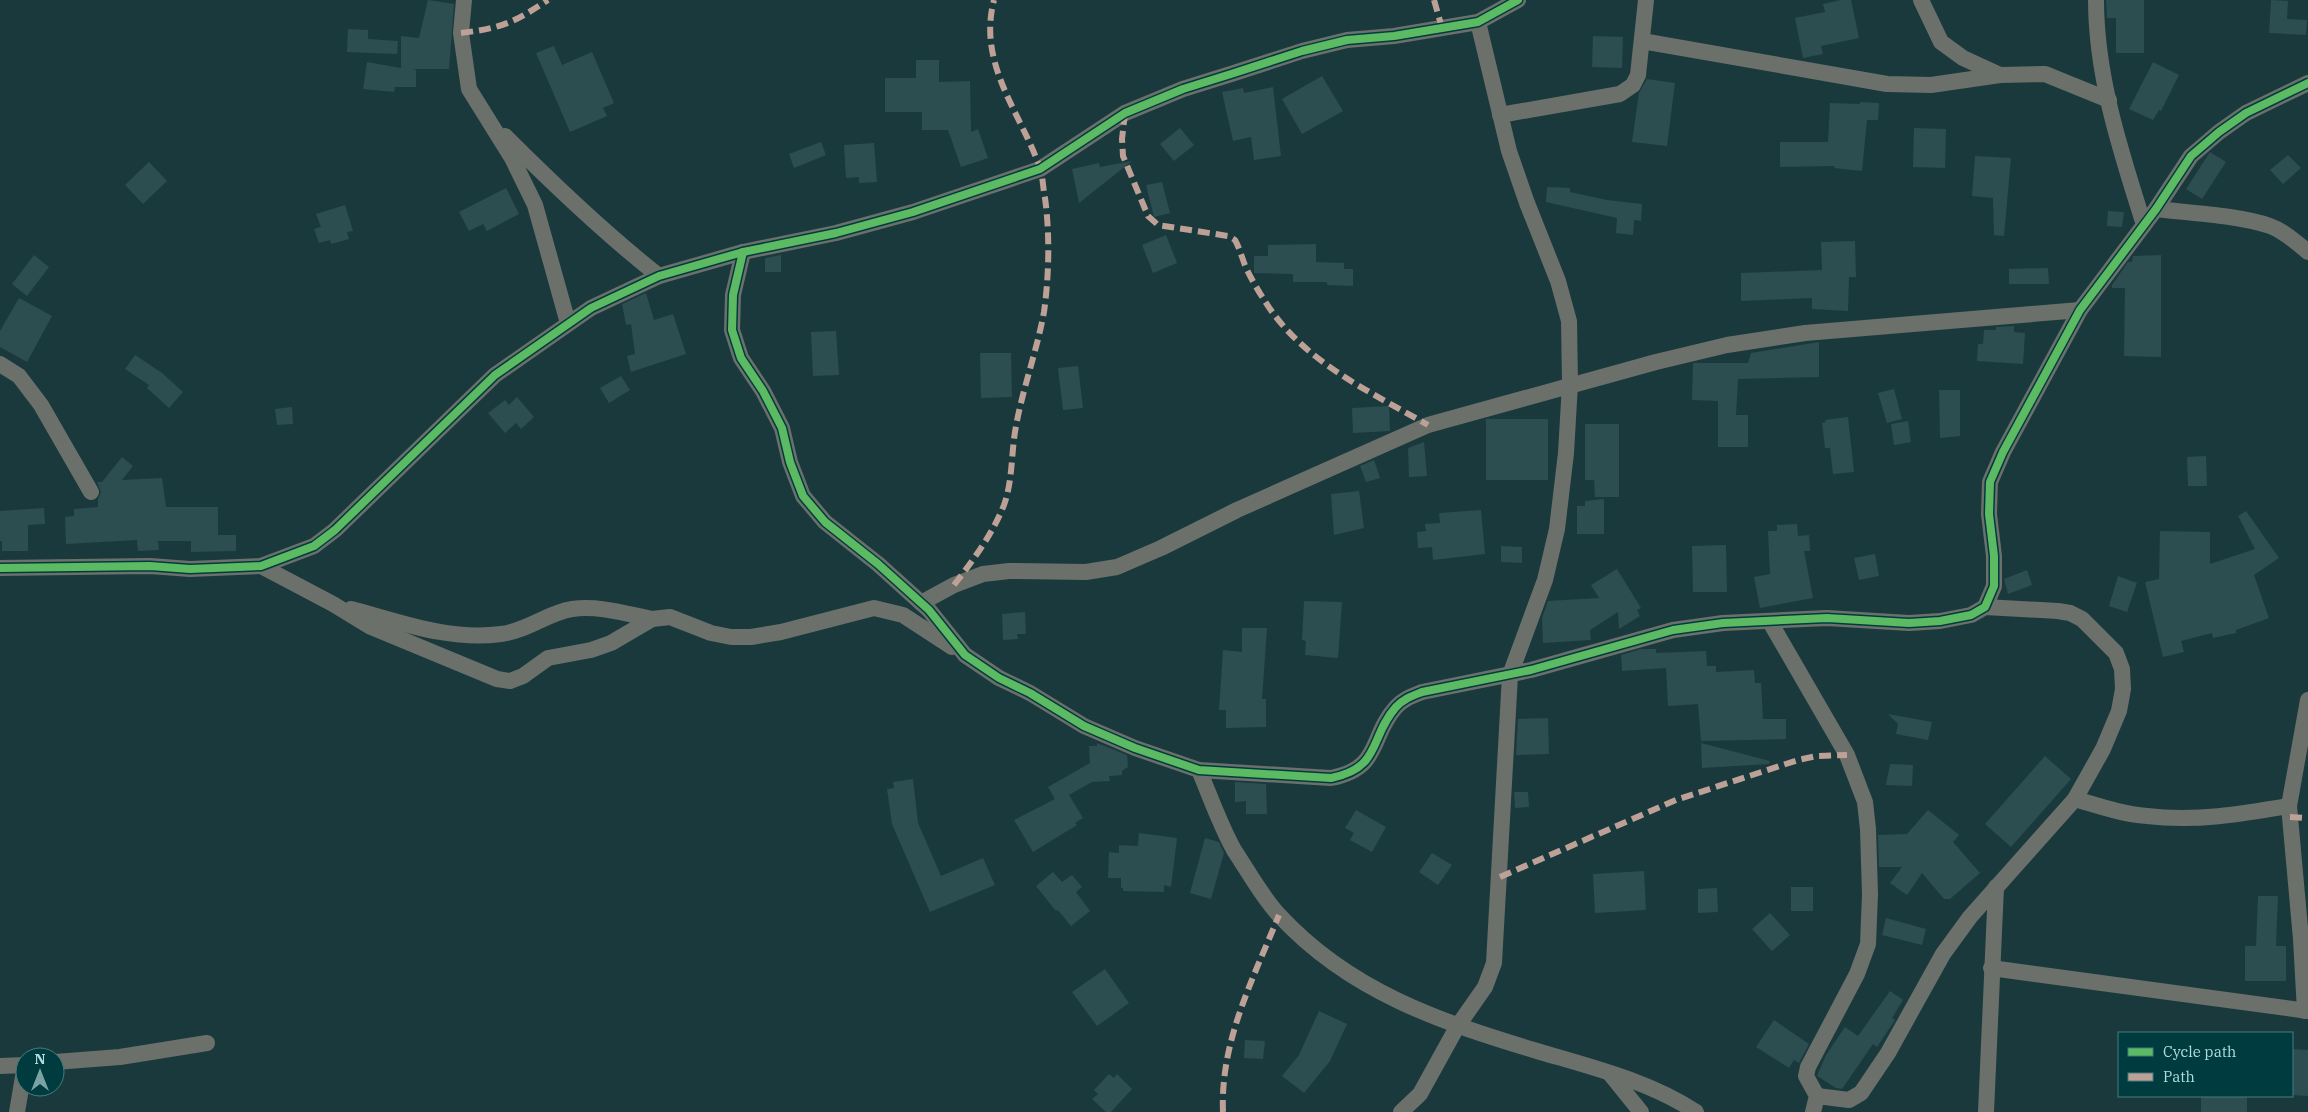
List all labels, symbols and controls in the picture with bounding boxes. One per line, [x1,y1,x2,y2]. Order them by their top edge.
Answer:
legend [2118,1032,2293,1097]
text: Cycle path [2163,1042,2236,1061]
north arrow [15,1047,65,1097]
text: N [34,1050,46,1068]
text: Path [2163,1067,2195,1086]

